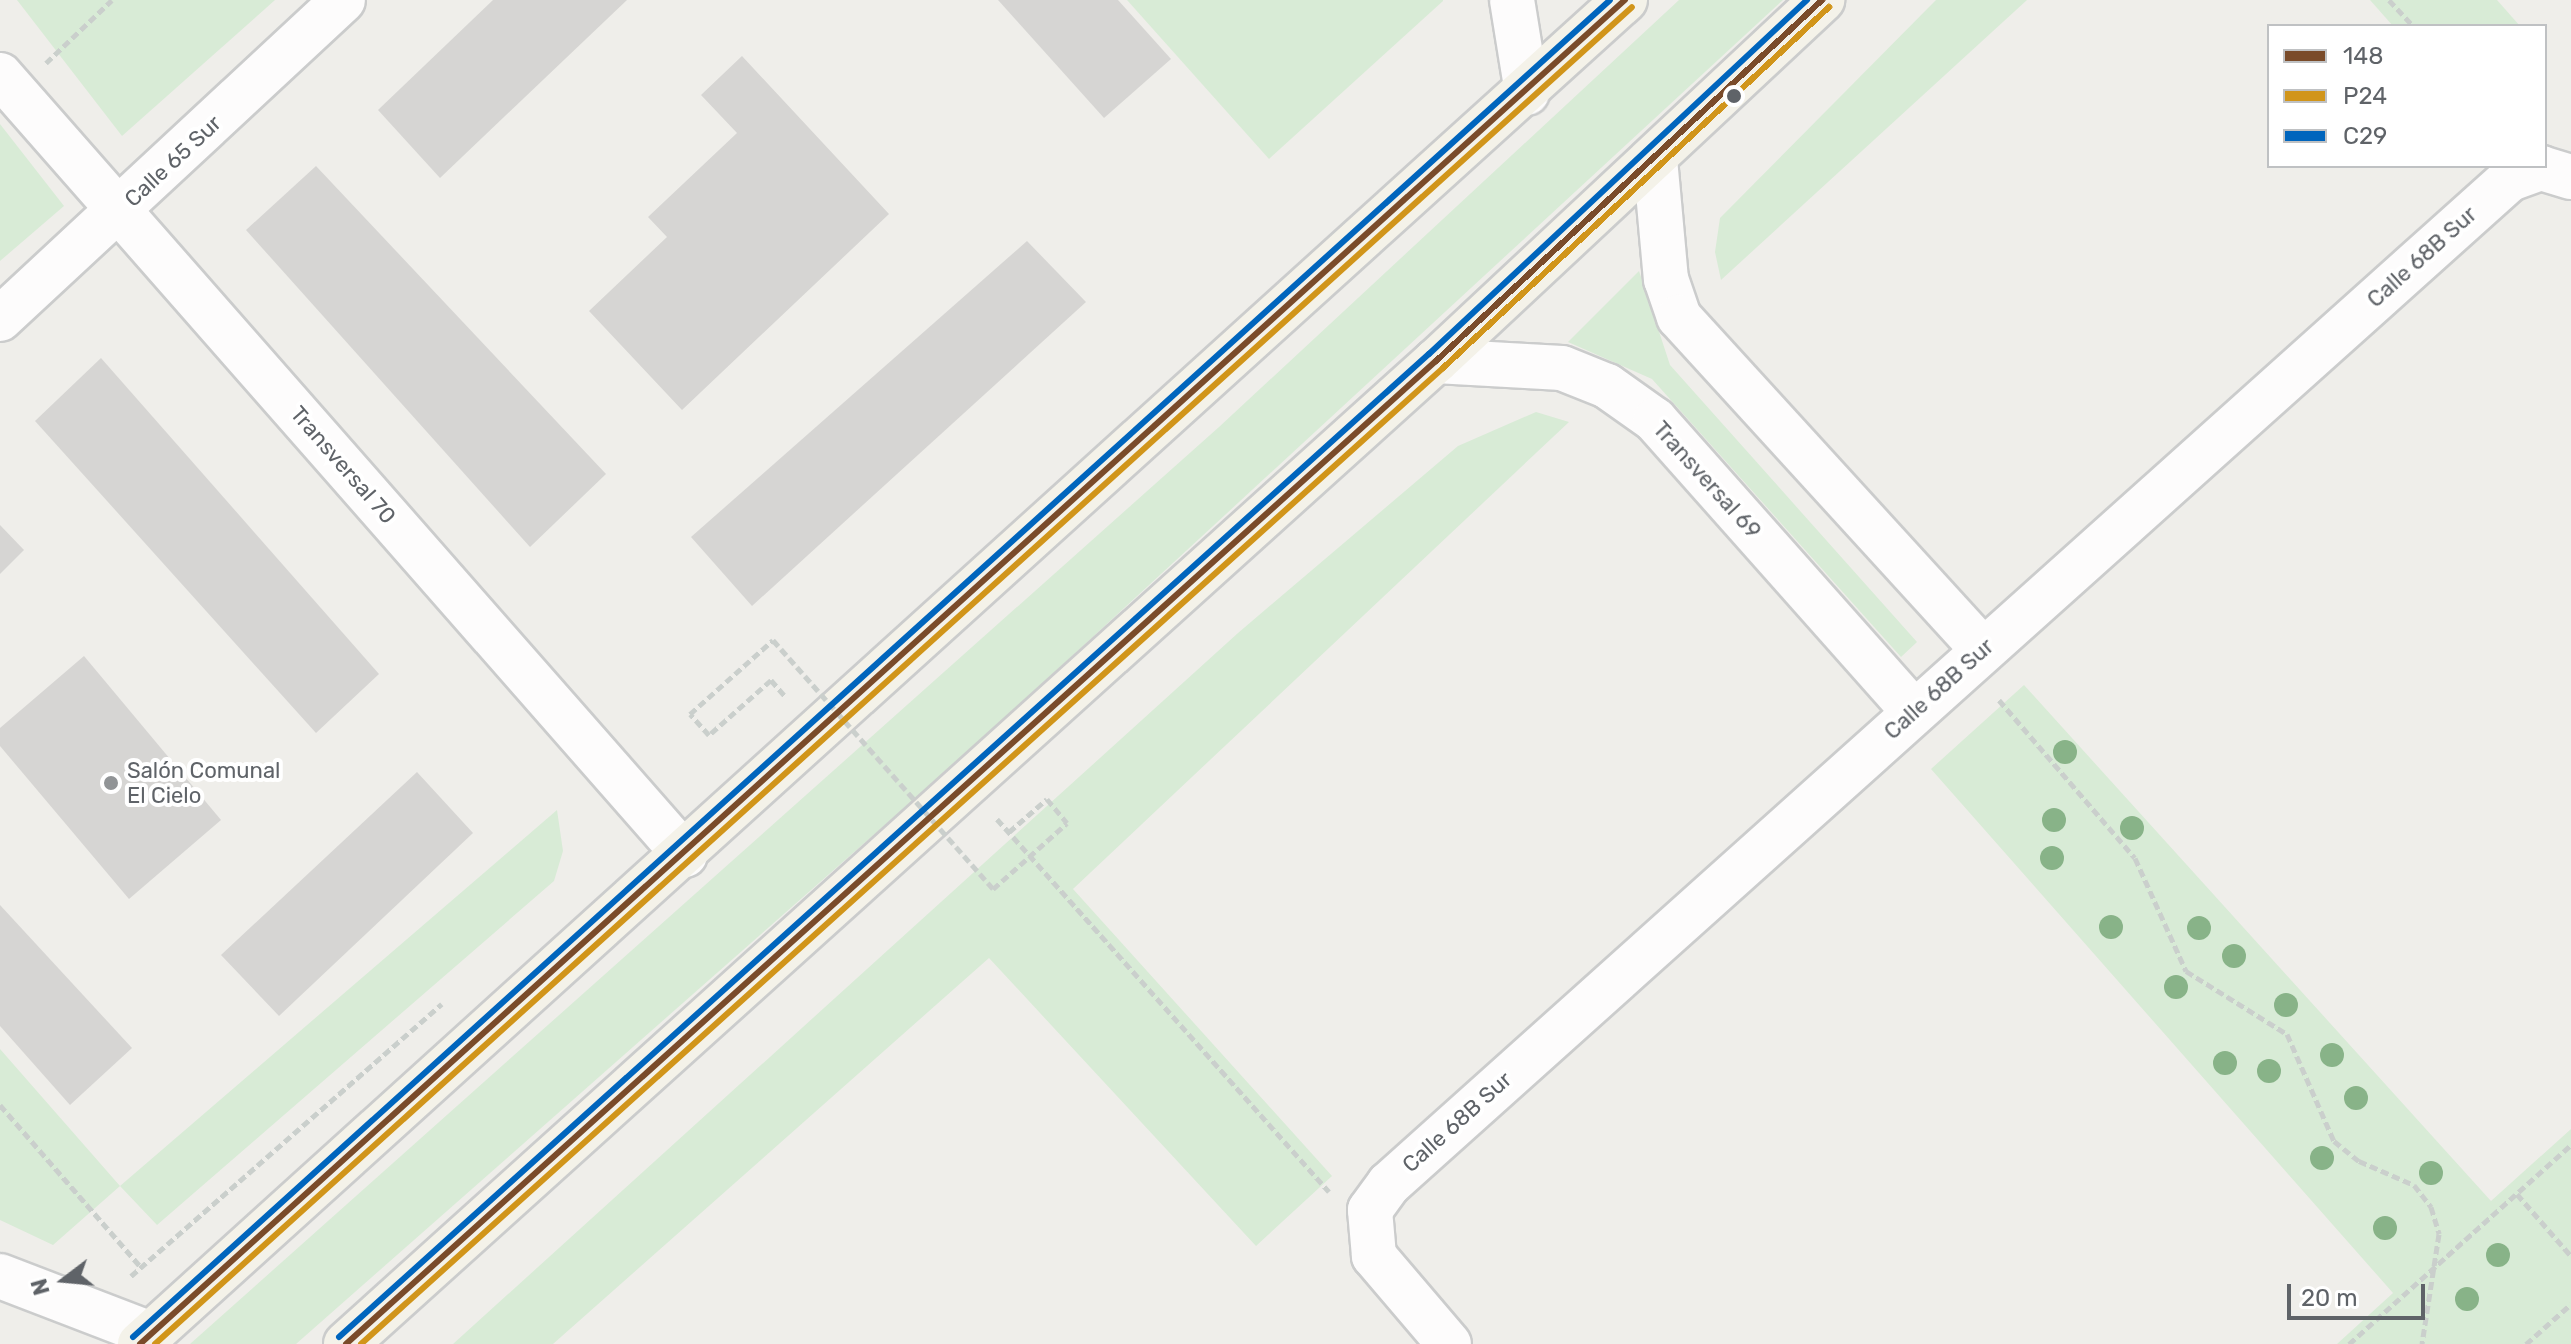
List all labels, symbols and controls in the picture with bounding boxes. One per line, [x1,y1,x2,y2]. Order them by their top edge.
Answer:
legend [2267,24,2547,168]
text: 148 [2343,42,2383,70]
text: P24 [2343,82,2387,110]
unlabelled marker [1726,88,1742,104]
street label: Calle 65 Sur [119,110,227,212]
text: C29 [2343,122,2387,150]
street label: Calle 68B Sur [2362,201,2482,313]
street label: Transversal 70 [285,401,401,529]
street label: Transversal 69 [1648,416,1766,544]
street label: Calle 68B Sur [1879,633,1999,745]
place label: Salón Comunal El Cielo [127,757,280,808]
marker: Salón Comunal El Cielo [102,774,120,792]
street label: Calle 68B Sur [1397,1066,1517,1178]
north arrow [24,1240,104,1320]
scale bar [2291,1268,2429,1318]
text: N [25,1275,56,1298]
text: 20 m [2301,1284,2358,1312]

